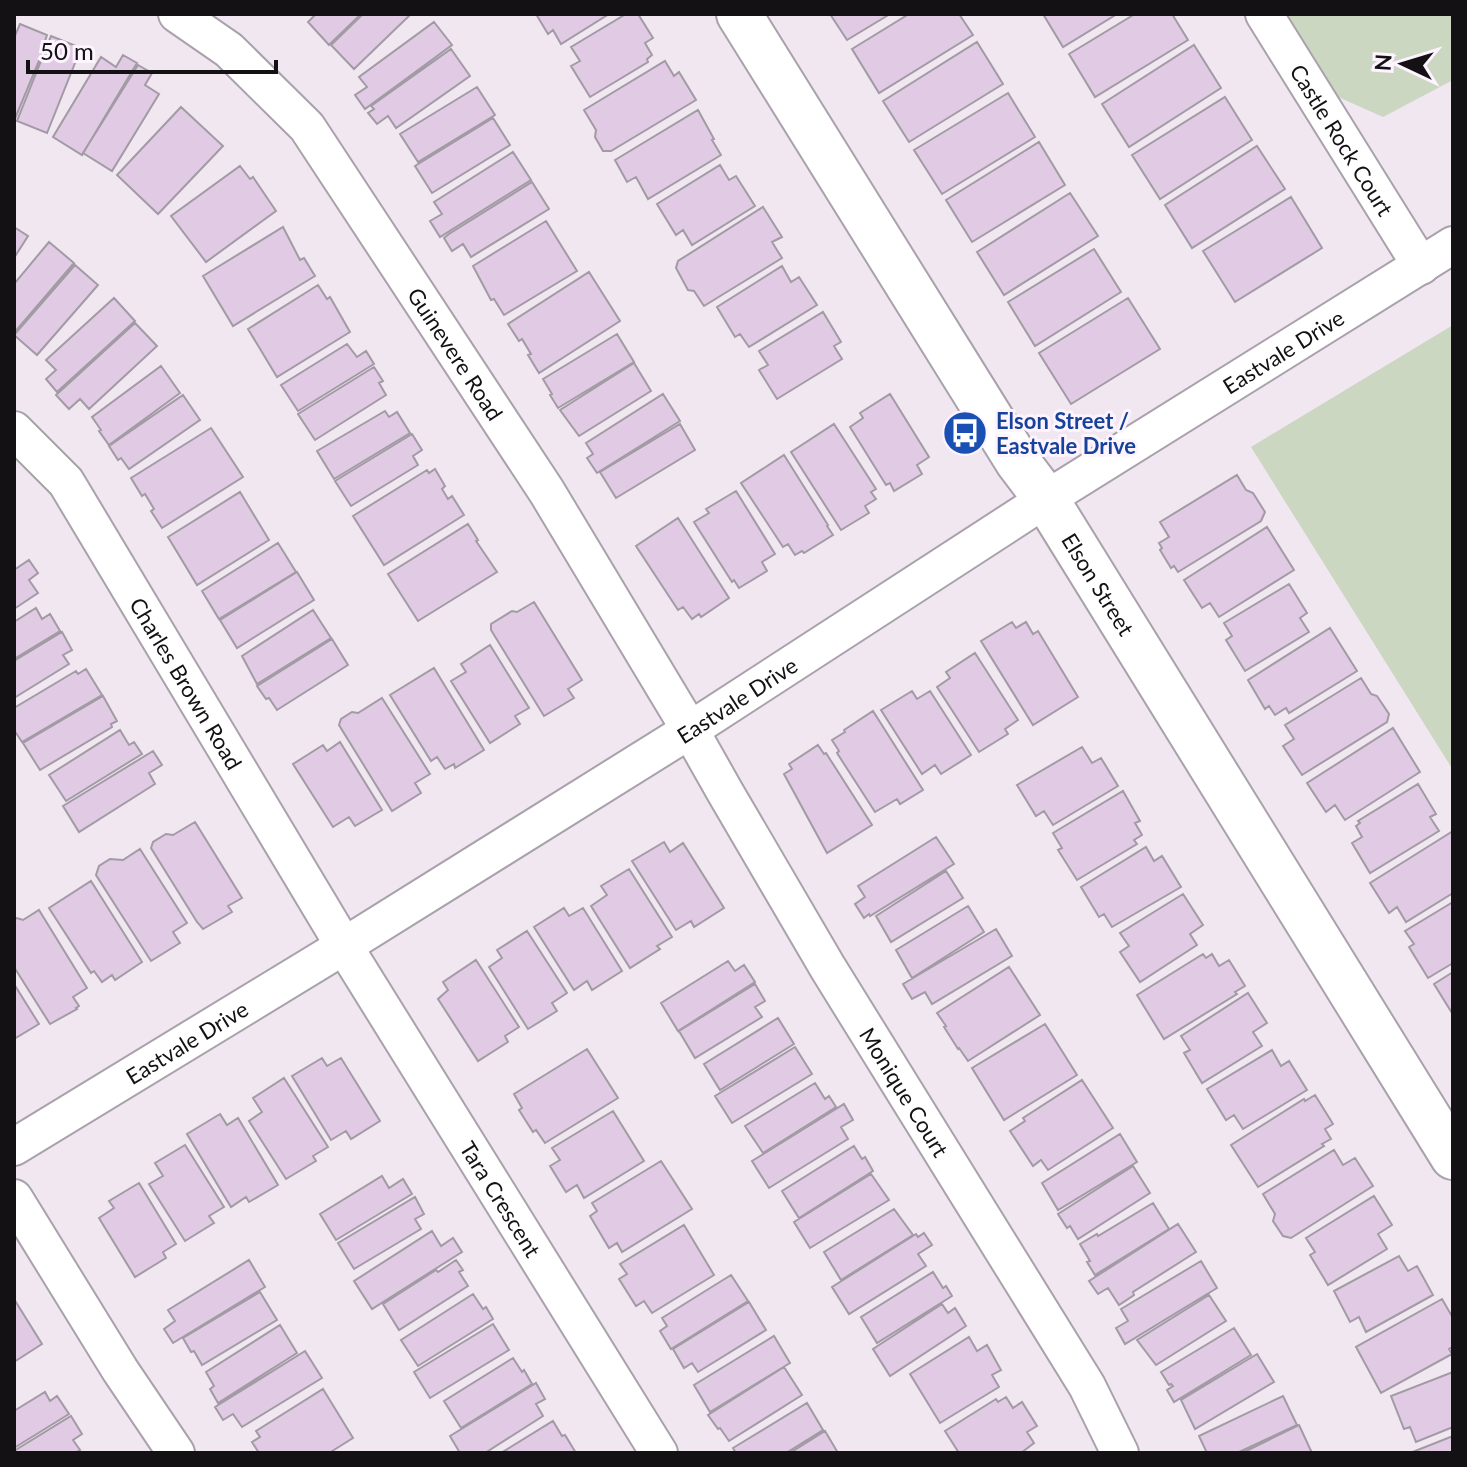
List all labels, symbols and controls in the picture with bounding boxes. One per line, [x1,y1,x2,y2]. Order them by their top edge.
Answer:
scale bar [28,24,276,74]
north arrow [1363,24,1443,104]
text: 50 m [40,36,94,65]
text: N [1368,53,1397,72]
street label: Castle Rock Court [1285,59,1400,221]
street label: Guinevere Road [403,282,509,425]
street label: Eastvale Drive [1217,303,1349,399]
place label: Elson Street / Eastvale Drive [996,407,1136,459]
bus stop icon: Elson Street / Eastvale Drive [941,409,989,457]
street label: Elson Street [1057,528,1140,640]
street label: Charles Brown Road [125,592,248,774]
street label: Eastvale Drive [672,651,802,748]
street label: Eastvale Drive [121,995,252,1089]
street label: Monique Court [854,1022,955,1161]
street label: Tara Crescent [455,1136,547,1262]

